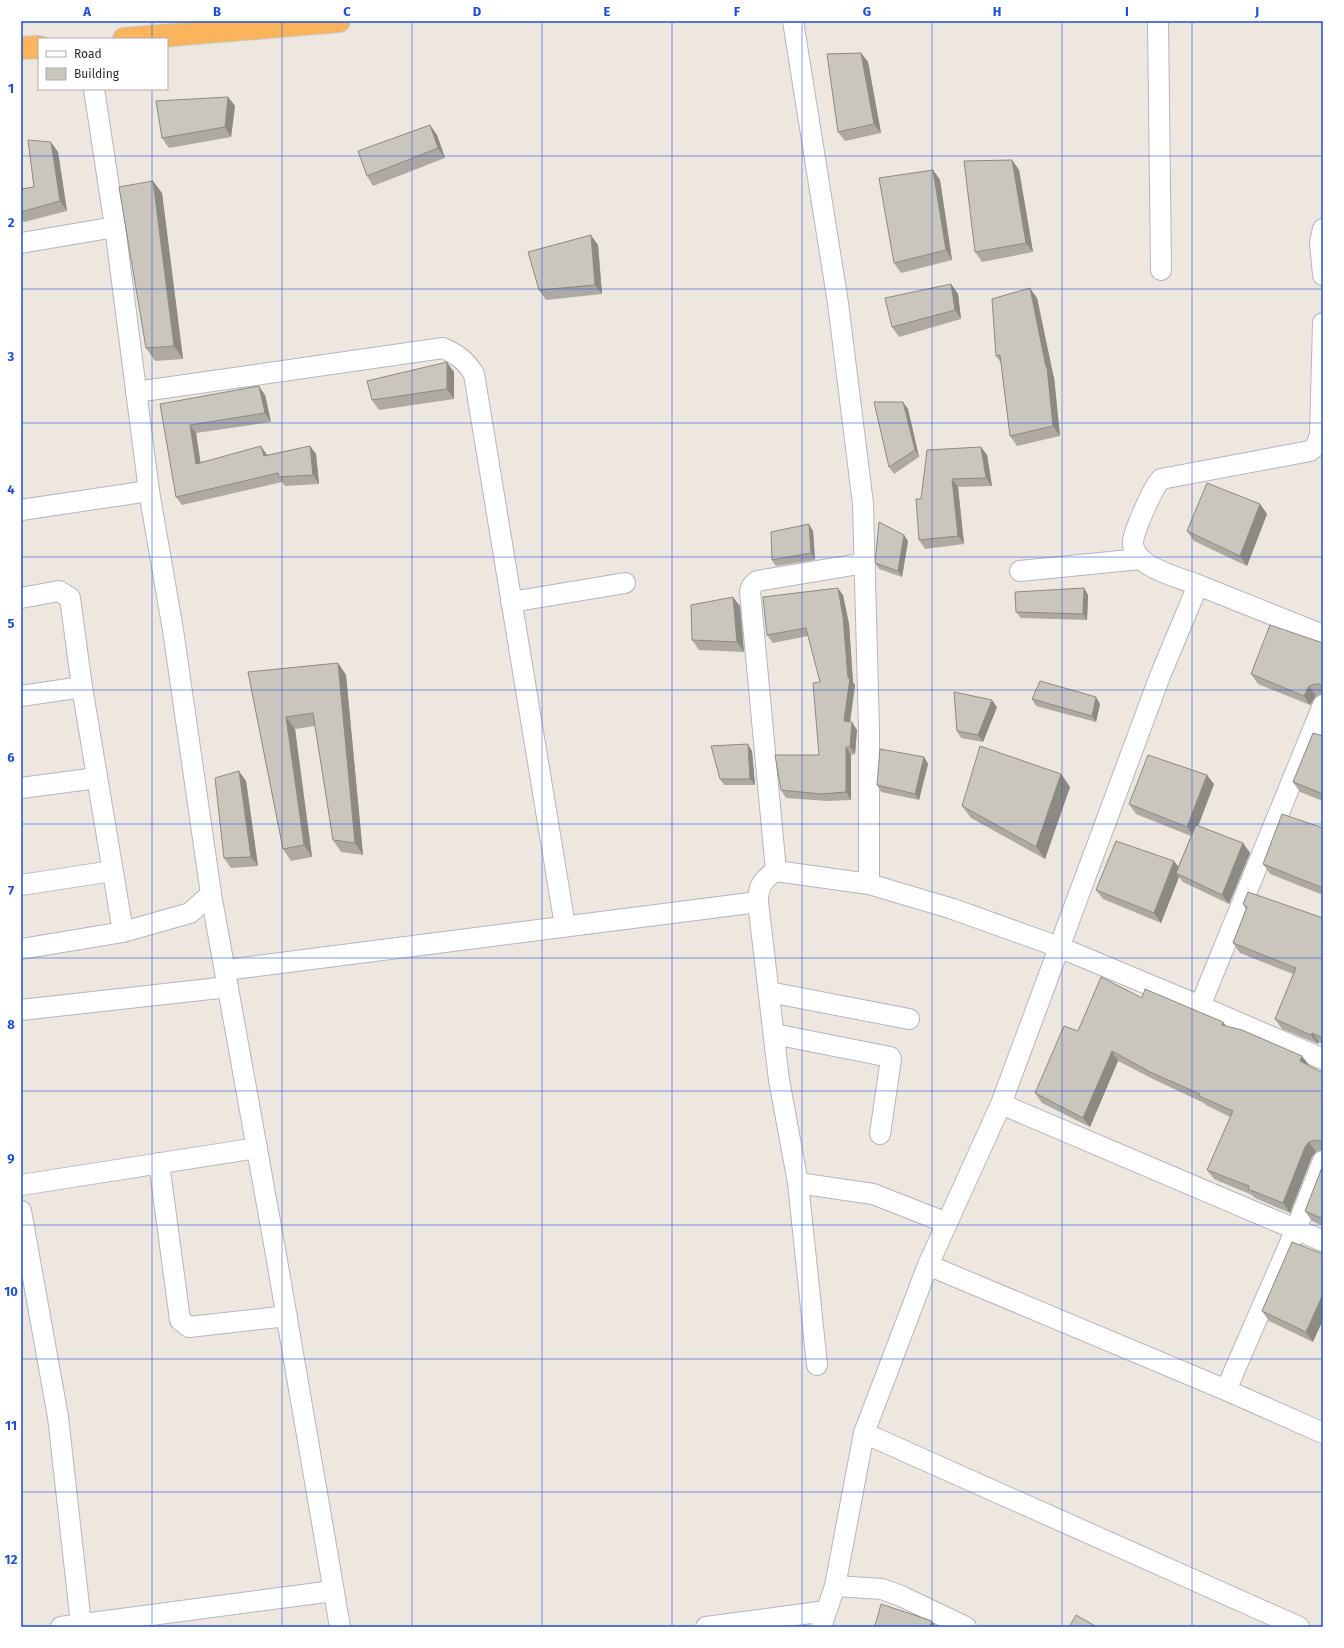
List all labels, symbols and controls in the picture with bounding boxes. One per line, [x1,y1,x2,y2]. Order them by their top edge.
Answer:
text: A [82,4,91,19]
text: B [213,4,221,19]
text: C [343,4,351,19]
text: D [473,4,482,19]
text: E [604,4,611,19]
text: F [734,4,741,19]
text: G [863,4,871,19]
text: H [993,4,1001,19]
text: I [1125,4,1129,19]
text: J [1254,4,1259,19]
legend [38,38,168,90]
text: Road [74,47,102,61]
text: Building [74,67,120,81]
text: 1 [8,81,14,96]
text: 2 [8,215,15,230]
text: 3 [7,349,15,364]
text: 4 [7,482,15,497]
text: 5 [8,616,15,631]
text: 6 [7,750,15,765]
text: 7 [8,883,14,898]
text: 8 [7,1017,15,1032]
text: 9 [7,1151,15,1166]
text: 10 [4,1284,18,1299]
text: 11 [5,1418,17,1433]
text: 12 [5,1552,18,1567]

